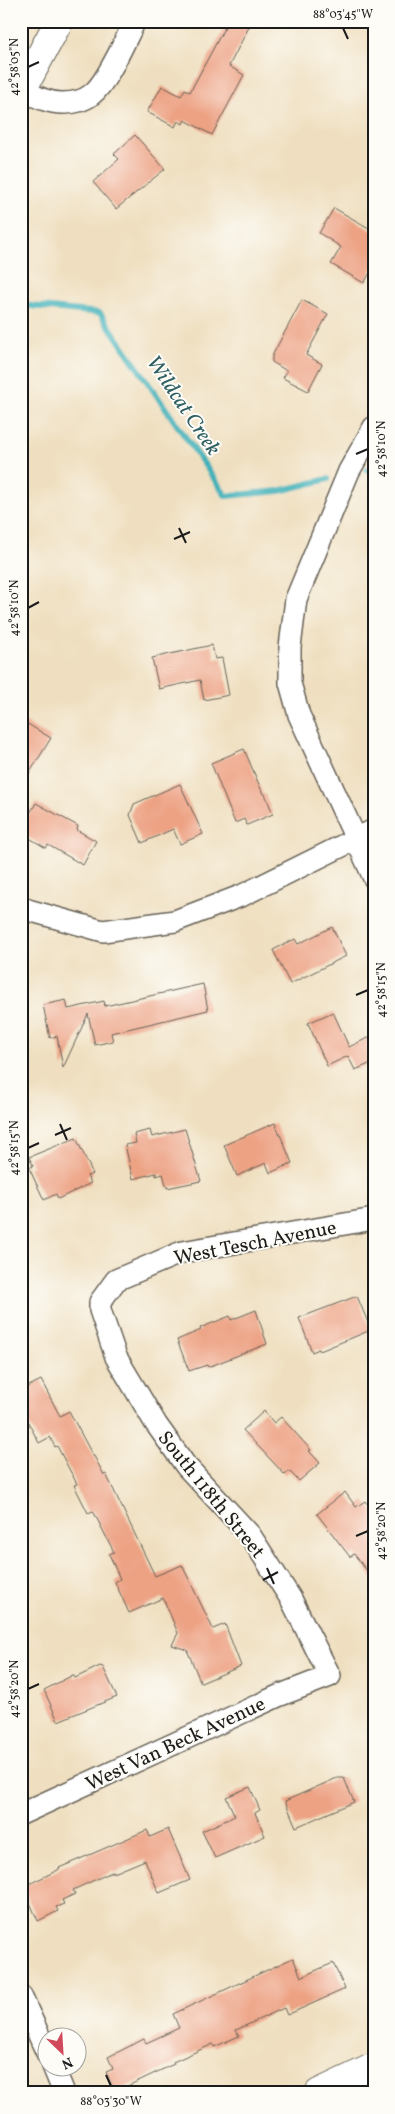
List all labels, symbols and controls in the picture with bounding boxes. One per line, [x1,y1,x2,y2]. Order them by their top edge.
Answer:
text: 88°03'45"W [313,7,373,23]
text: 42°58'05"N [7,38,23,96]
water label: Wildcat Creek [139,350,227,462]
text: 42°58'10"N [374,421,390,477]
text: 42°58'10"N [7,580,23,636]
text: 42°58'15"N [374,962,390,1018]
text: 42°58'15"N [7,1120,23,1176]
street label: West Tesch Avenue [172,1214,339,1273]
street label: South 118th Street [150,1425,271,1565]
text: 42°58'20"N [374,1502,390,1560]
text: 42°58'20"N [7,1660,23,1718]
street label: West Van Beck Avenue [81,1691,270,1799]
north arrow [38,2026,88,2076]
text: N [58,2052,75,2073]
text: 88°03'30"W [80,2094,142,2110]

